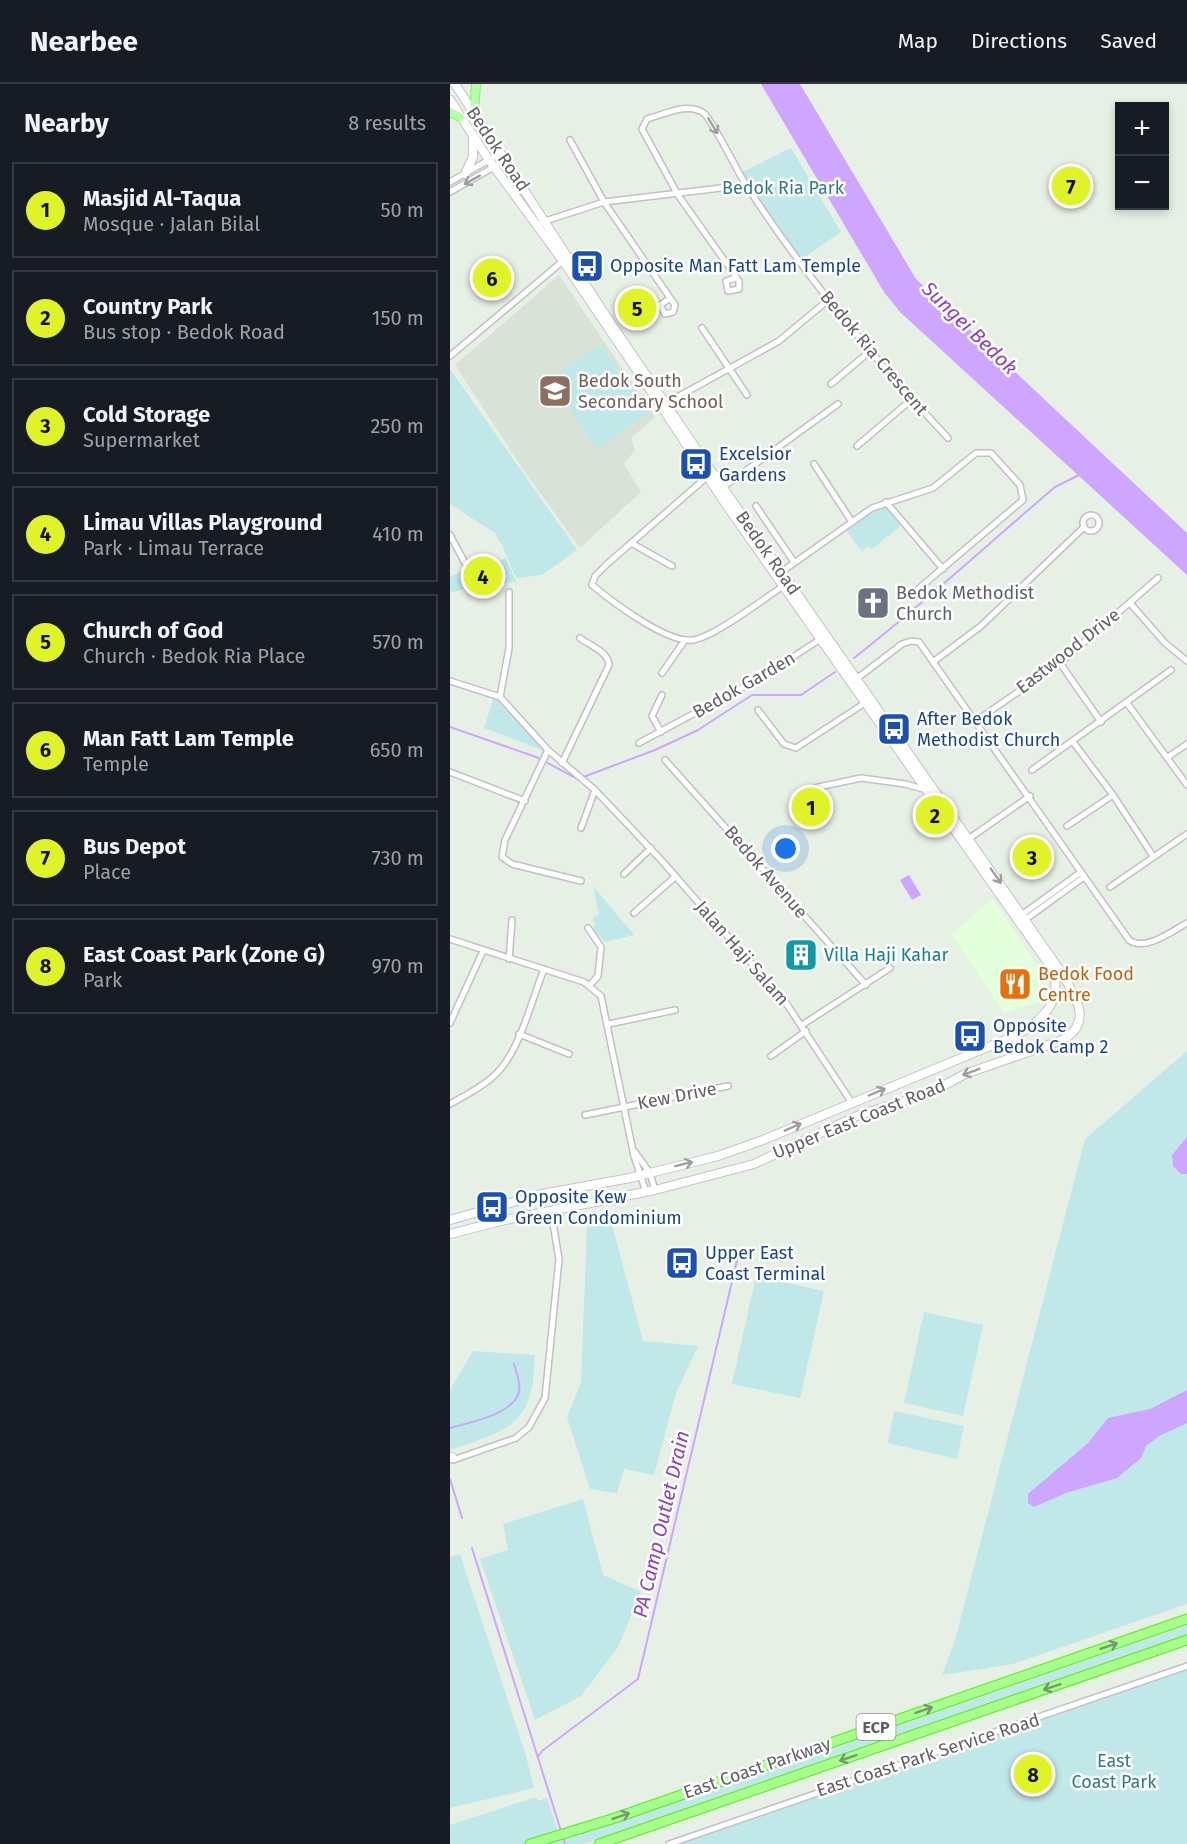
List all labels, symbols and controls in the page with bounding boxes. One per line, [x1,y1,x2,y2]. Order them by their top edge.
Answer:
text: Nearbee [30,25,138,58]
text: Map [898,28,938,54]
text: Directions [971,28,1067,54]
text: Saved [1100,28,1157,54]
street label: Bedok Road [462,102,534,196]
map controls [1115,102,1169,210]
button: + [1115,102,1169,156]
text: Nearby [24,108,109,139]
text: 8 results [348,111,426,135]
one-way arrow [708,117,720,134]
button: − [1115,156,1169,210]
pin: 7 [1052,164,1090,208]
one-way arrow [464,174,481,186]
park label: Bedok Ria Park [722,177,845,199]
text: Masjid Al-Taqua [83,185,241,212]
text: 1 [41,198,50,222]
text: 50 m [380,198,424,222]
text: Mosque · Jalan Bilal [83,212,260,236]
bus stop icon: Opposite Man Fatt Lam Temple [569,248,605,284]
place label: Opposite Man Fatt Lam Temple [610,255,861,277]
pin: 6 [472,256,512,300]
water label: Sungei Bedok [917,276,1023,379]
pin: 5 [618,286,657,330]
street label: Bedok Ria Crescent [815,286,933,420]
text: Country Park [83,293,212,320]
text: 2 [40,306,51,330]
text: 150 m [372,306,424,330]
text: Bus stop · Bedok Road [83,320,285,344]
place label: Bedok South Secondary School [578,370,723,413]
school or university icon: Bedok South Secondary School [537,373,573,409]
text: Cold Storage [83,401,210,428]
text: 3 [40,414,51,438]
text: 250 m [370,414,424,438]
text: Supermarket [83,428,200,452]
place label: Excelsior Gardens [719,443,792,486]
bus stop icon: Excelsior Gardens [678,446,714,482]
street label: Bedok Road [731,507,805,599]
text: Limau Villas Playground [83,509,322,536]
text: 4 [40,522,51,546]
text: 410 m [372,522,424,546]
text: Park · Limau Terrace [83,536,264,560]
pin: 4 [464,554,502,598]
place label: Bedok Methodist Church [896,582,1035,625]
church icon: Bedok Methodist Church [855,585,891,621]
street label: Eastwood Drive [1012,604,1124,698]
text: Church of God [83,617,223,644]
text: 5 [40,630,51,654]
text: 570 m [372,630,424,654]
text: Church · Bedok Ria Place [83,644,305,668]
street label: Bedok Garden [689,647,799,723]
place label: After Bedok Methodist Church [917,708,1060,751]
bus stop icon: After Bedok Methodist Church [876,711,912,747]
text: Man Fatt Lam Temple [83,725,294,752]
text: 6 [40,738,51,762]
text: 650 m [370,738,424,762]
text: Temple [83,752,149,776]
pin: 1 [792,784,830,830]
pin: 2 [916,792,954,838]
street label: Bedok Avenue [720,821,812,923]
text: Bus Depot [83,833,186,860]
your location [771,834,800,863]
pin: 3 [1012,834,1052,880]
text: 7 [41,846,50,870]
text: 730 m [372,846,424,870]
text: Place [83,860,131,884]
one-way arrow [989,867,1002,884]
street label: Jalan Haji Salam [690,896,794,1010]
building icon: Villa Haji Kahar [783,937,819,973]
text: East Coast Park (Zone G) [83,941,325,968]
place label: Villa Haji Kahar [824,944,948,966]
text: 8 [40,954,51,978]
text: 970 m [372,954,424,978]
place label: Bedok Food Centre [1038,963,1134,1006]
restaurant icon: Bedok Food Centre [997,966,1033,1002]
text: Park [83,968,122,992]
place label: Opposite Bedok Camp 2 [993,1015,1109,1058]
bus stop icon: Opposite Bedok Camp 2 [952,1018,988,1054]
one-way arrow [963,1067,981,1078]
street label: Upper East Coast Road [769,1074,949,1164]
street label: Kew Drive [636,1078,718,1114]
one-way arrow [867,1086,886,1097]
one-way arrow [783,1121,801,1133]
one-way arrow [674,1158,693,1170]
place label: Opposite Kew Green Condominium [515,1186,682,1229]
bus stop icon: Opposite Kew Green Condominium [474,1189,510,1225]
place label: Upper East Coast Terminal [705,1242,825,1285]
bus stop icon: Upper East Coast Terminal [664,1245,700,1281]
water label: PA Camp Outlet Drain [628,1428,694,1620]
one-way arrow [1099,1640,1118,1651]
one-way arrow [1043,1683,1062,1694]
one-way arrow [914,1704,933,1715]
street label: East Coast Park Service Road [814,1709,1042,1801]
road number: ECP [856,1714,896,1740]
street label: East Coast Parkway [680,1732,834,1804]
park label: East Coast Park [1072,1750,1157,1793]
pin: 8 [1014,1752,1052,1796]
one-way arrow [839,1753,858,1764]
one-way arrow [611,1809,630,1820]

